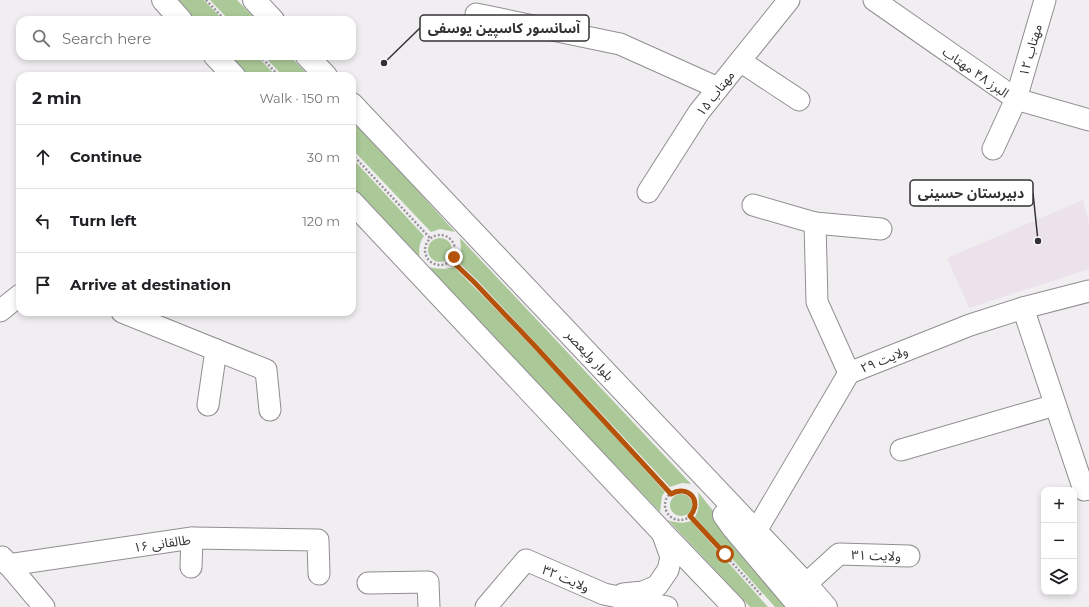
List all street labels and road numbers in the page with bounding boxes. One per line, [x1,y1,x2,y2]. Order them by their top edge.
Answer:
street label: مهتاب ۱۲ [1015,22,1046,78]
street label: البرز ۴۸ مهتاب [939,43,1012,102]
street label: مهتاب ۱۵ [692,67,739,120]
street label: بلوار ولیعصر [562,326,617,384]
street label: ولایت ٢٩ [858,342,910,376]
street label: طالقانی ۱۶ [132,531,192,556]
street label: ولایت ۳۱ [851,546,901,564]
street label: ولایت ۳۲ [540,561,592,595]

